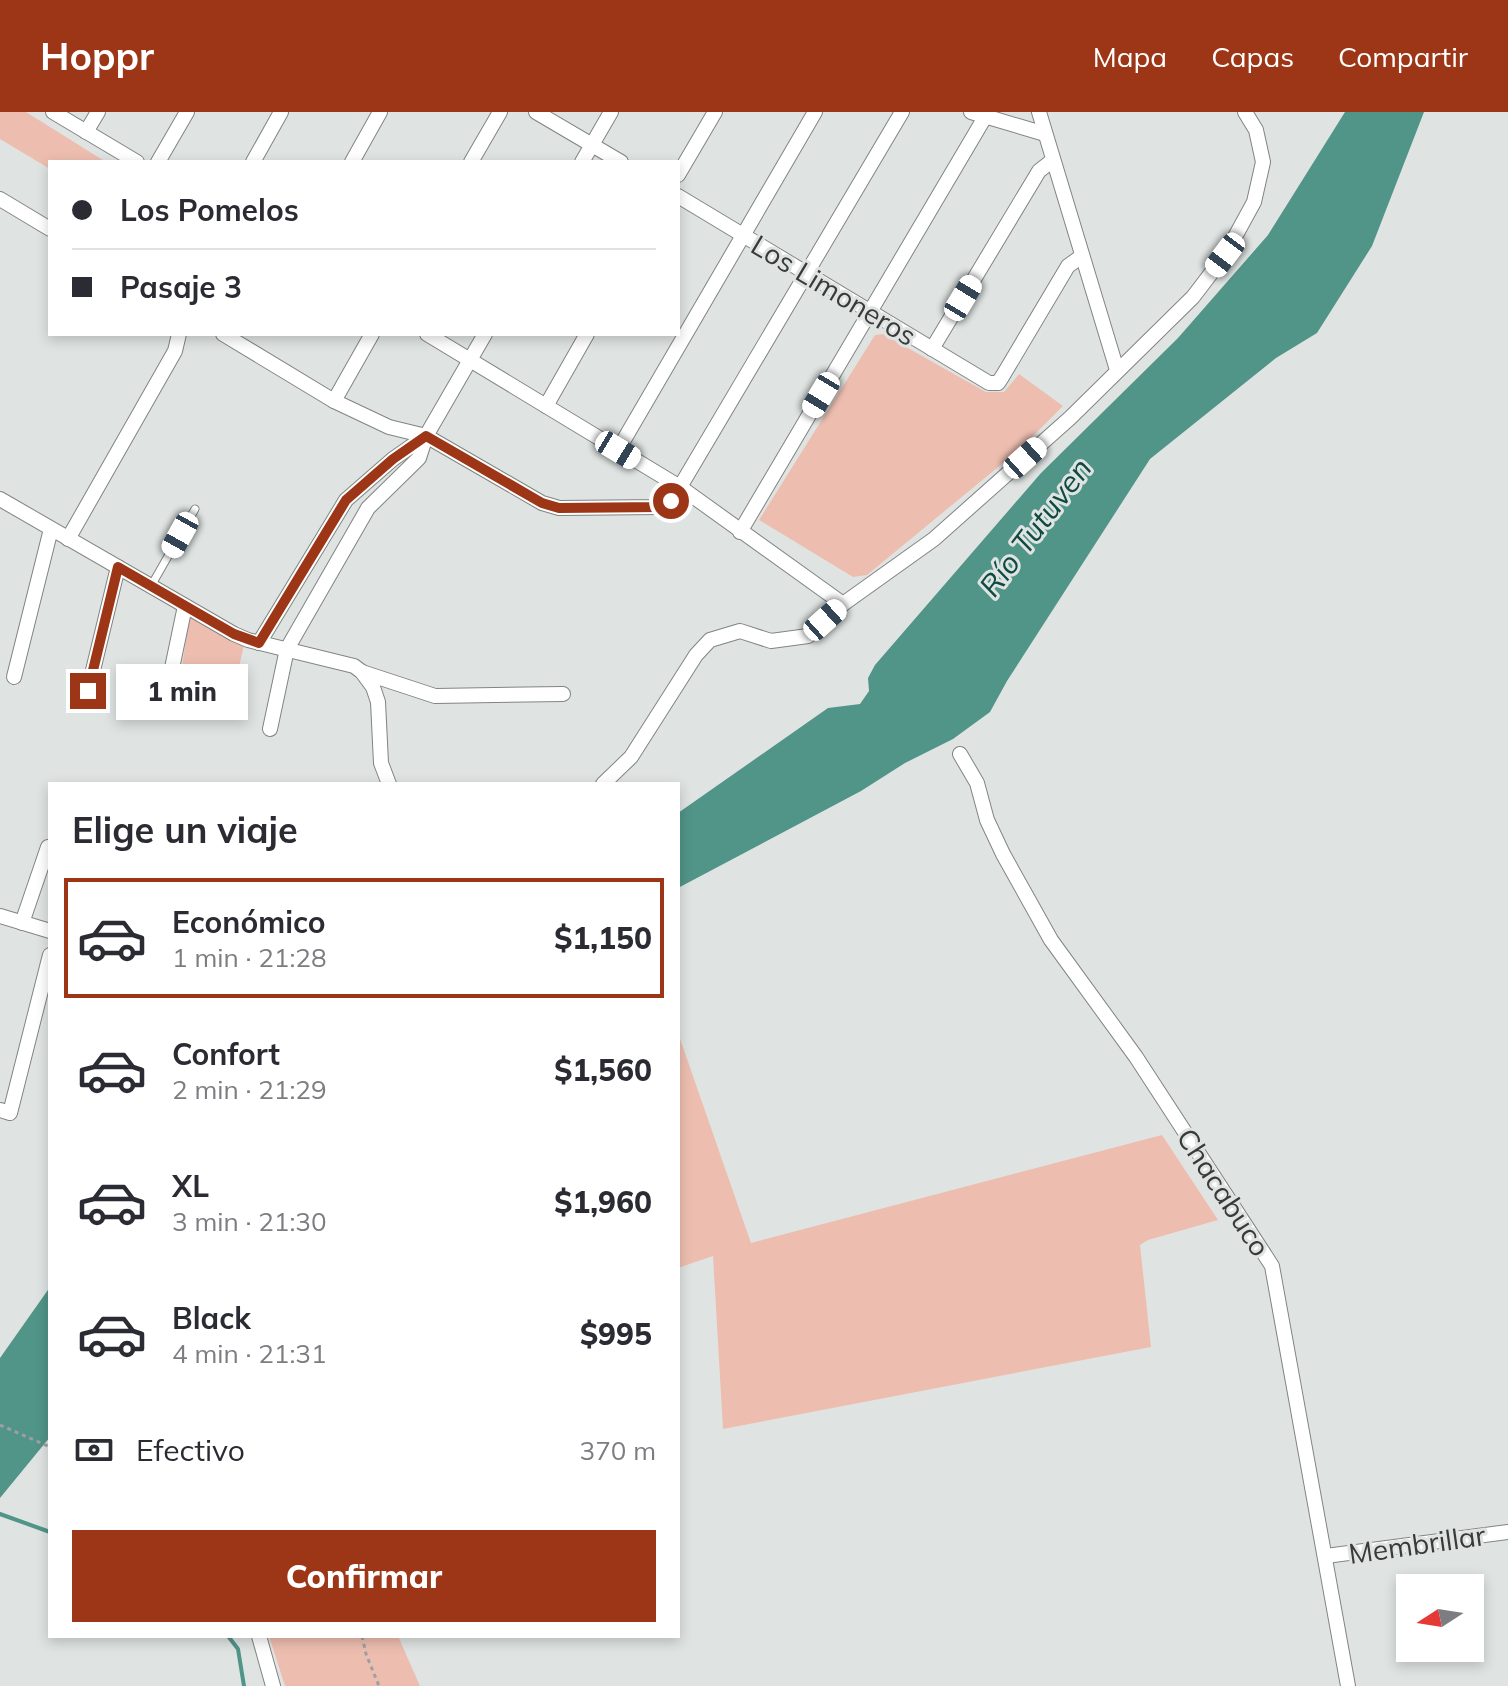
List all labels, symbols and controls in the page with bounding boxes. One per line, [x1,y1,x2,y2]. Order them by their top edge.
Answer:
text: Hoppr [40,32,154,80]
text: Mapa [1093,39,1167,74]
text: Capas [1211,39,1294,74]
text: Compartir [1338,39,1468,74]
text: Los Pomelos [120,191,299,229]
street label: Los Limoneros [745,227,923,353]
car [1201,229,1249,281]
text: Pasaje 3 [120,268,242,306]
car [940,271,986,325]
car [798,368,844,422]
car [591,427,645,473]
car [999,433,1051,483]
water label: Río Tutuven [971,450,1099,604]
route start [653,483,689,519]
car [158,508,202,562]
car [799,595,851,645]
callout: 1 min [116,663,248,719]
route end [70,673,106,709]
text: 1 min [147,675,217,708]
text: Elige un viaje [72,807,298,852]
icon: car [76,902,148,974]
text: Económico [172,903,326,941]
text: $1,150 [554,919,652,957]
text: 1 min · 21:28 [172,941,327,974]
icon: car [76,1034,148,1106]
text: Confort [172,1035,280,1073]
text: $1,560 [554,1051,652,1089]
text: 2 min · 21:29 [172,1073,327,1106]
street label: Chacabuco [1170,1121,1278,1263]
icon: car [76,1166,148,1238]
text: XL [172,1167,209,1205]
text: $1,960 [554,1183,652,1221]
text: 3 min · 21:30 [172,1205,327,1238]
icon: car [76,1298,148,1370]
text: Black [172,1299,251,1337]
text: $995 [580,1315,652,1353]
text: 4 min · 21:31 [172,1337,327,1370]
icon: cash [72,1428,116,1472]
text: Efectivo [136,1431,245,1469]
text: 370 m [580,1434,656,1467]
street label: Membrillar [1346,1517,1488,1571]
button: Confirmar [72,1530,656,1622]
north arrow [1396,1574,1484,1662]
map controls [1396,1574,1484,1662]

